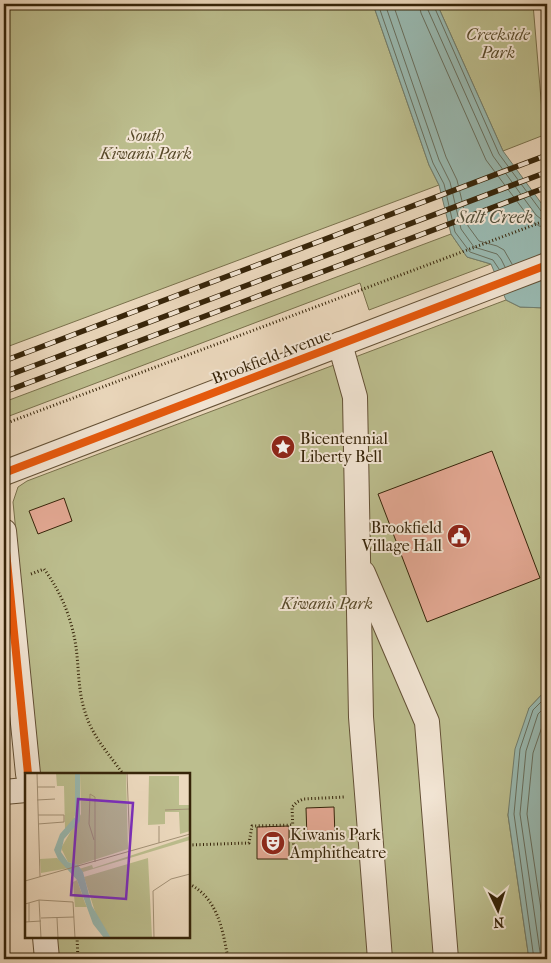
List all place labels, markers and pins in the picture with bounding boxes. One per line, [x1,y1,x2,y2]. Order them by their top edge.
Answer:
place label: Bicentennial Liberty Bell [300,429,388,466]
place icon: Bicentennial Liberty Bell [270,434,296,460]
place label: Brookfield Village Hall [361,518,443,555]
public building icon: Brookfield Village Hall [446,523,472,549]
place label: Kiwanis Park Amphitheatre [289,825,386,862]
theatre icon: Kiwanis Park Amphitheatre [260,830,286,856]

